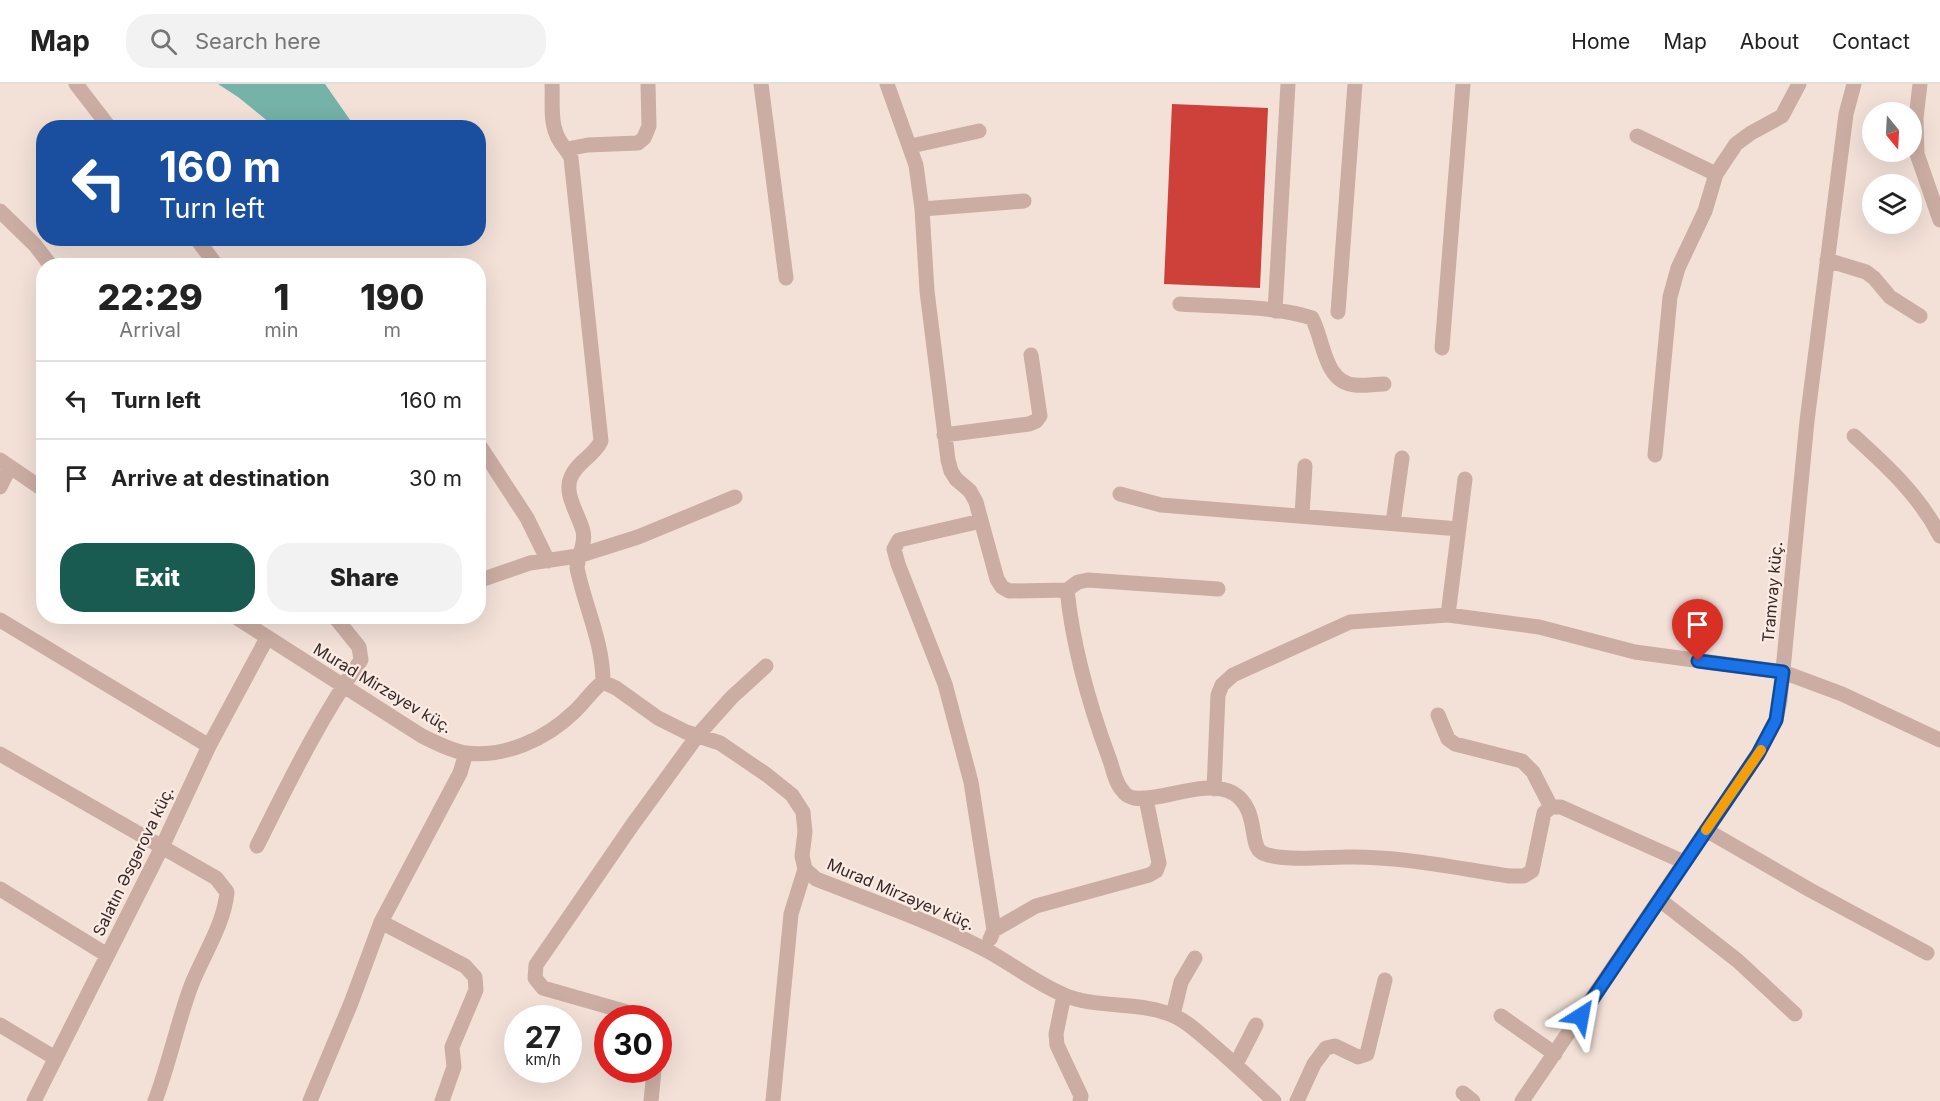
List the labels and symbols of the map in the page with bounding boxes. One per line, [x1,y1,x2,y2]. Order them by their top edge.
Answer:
north arrow [1862,102,1922,162]
street label: Tramvay küç. [1758,541,1786,643]
pin [1672,599,1723,661]
street label: Murad Mirzəyev küç. [310,639,456,737]
street label: Salatın Əsgərova küç. [88,783,178,939]
street label: Murad Mirzəyev küç. [824,854,978,934]
position arrow [1549,984,1613,1048]
speed limit sign: 30 [594,1005,672,1083]

